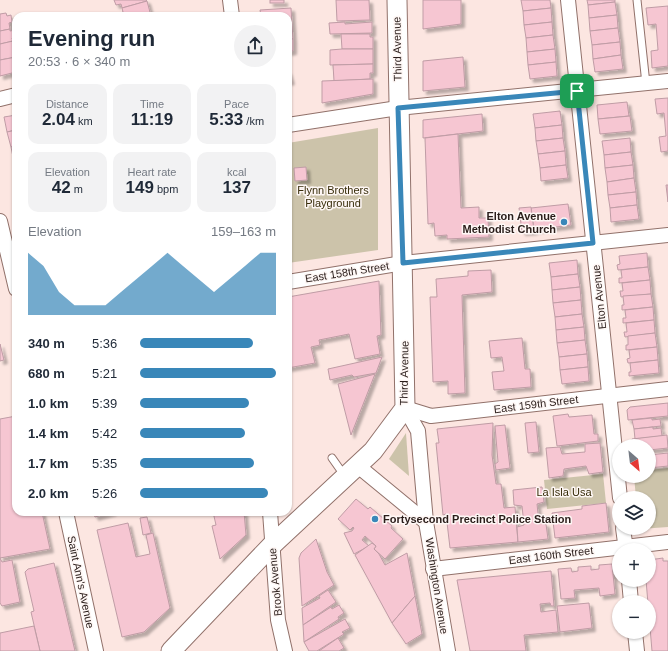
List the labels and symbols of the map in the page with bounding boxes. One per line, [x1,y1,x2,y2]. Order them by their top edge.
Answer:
street label: Third Avenue [390,17,404,81]
pin [560,74,594,108]
park label: Flynn Brothers Playground [297,184,369,209]
place label: Elton Avenue Methodist Church [463,210,556,235]
marker: Elton Avenue Methodist Church [559,217,569,227]
street label: East 158th Street [304,259,390,285]
street label: Elton Avenue [590,264,608,330]
street label: Third Avenue [397,341,411,405]
street label: East 159th Street [493,393,579,415]
north arrow [612,439,656,483]
park label: La Isla Usa [536,486,592,498]
place label: Fortysecond Precinct Police Station [383,513,572,525]
marker: Fortysecond Precinct Police Station [370,514,380,524]
street label: Saint Ann's Avenue [65,535,97,629]
street label: Washington Avenue [423,537,451,635]
street label: East 160th Street [508,544,594,566]
street label: Brook Avenue [266,547,284,617]

